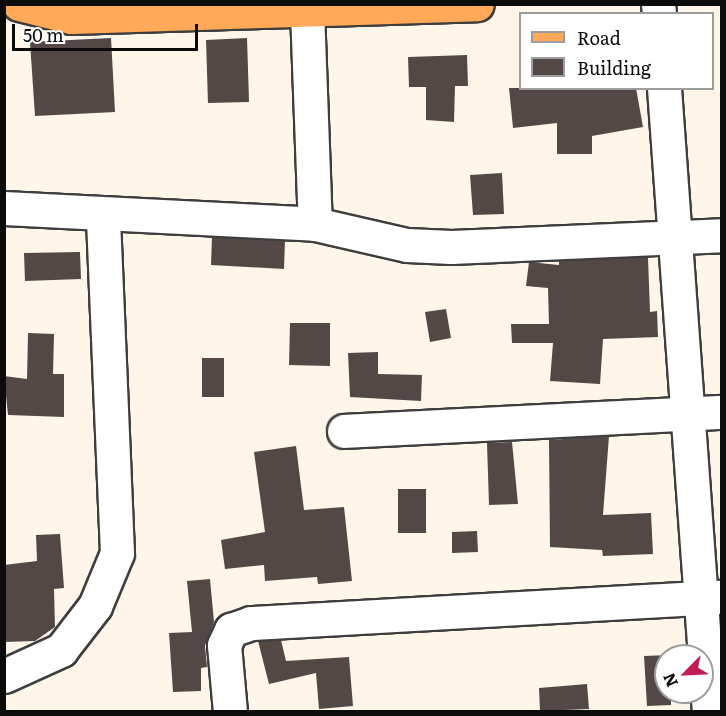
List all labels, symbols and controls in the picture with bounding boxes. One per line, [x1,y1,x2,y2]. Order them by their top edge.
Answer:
scale bar [15,12,201,50]
legend [519,12,714,90]
text: 50 m [23,21,64,48]
text: Road [577,24,621,51]
text: Building [577,54,651,81]
north arrow [654,644,714,704]
text: N [656,669,683,692]

